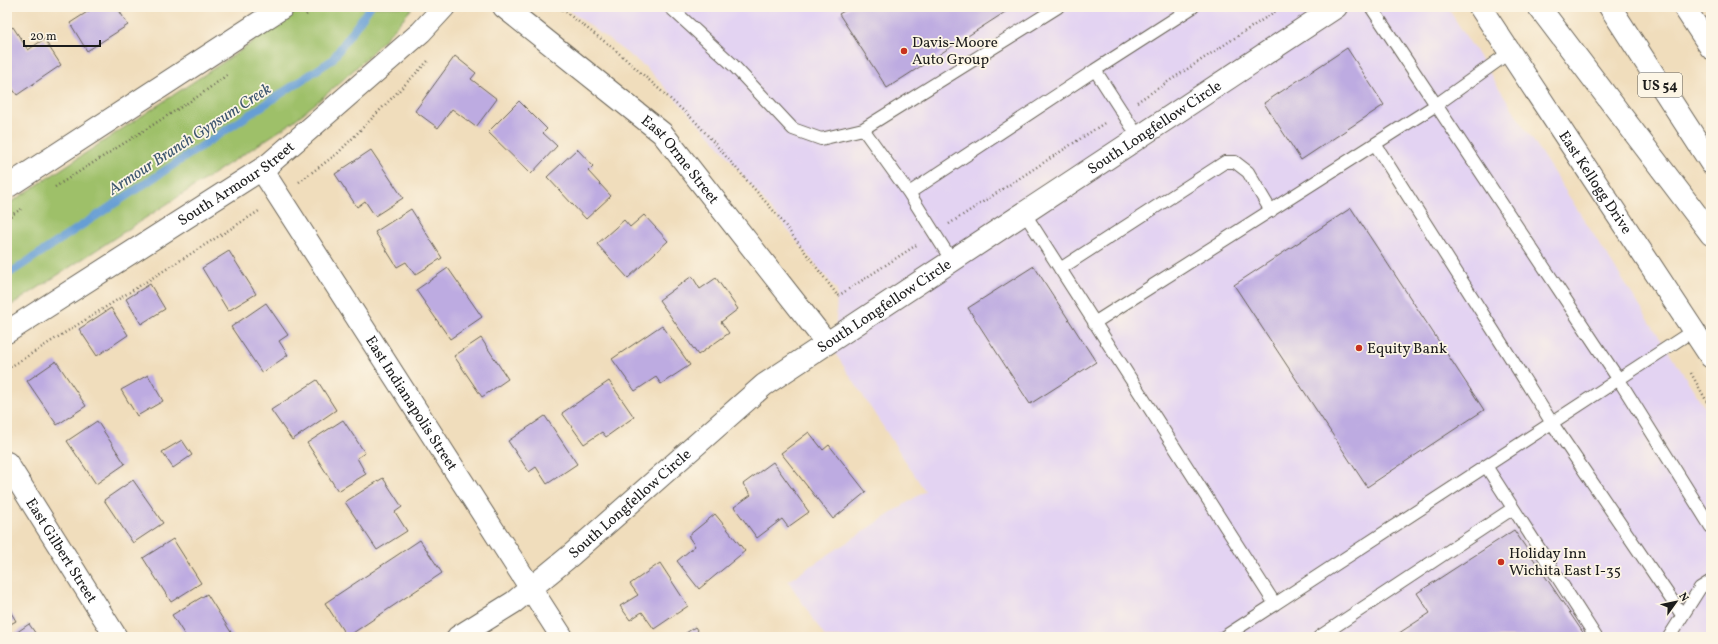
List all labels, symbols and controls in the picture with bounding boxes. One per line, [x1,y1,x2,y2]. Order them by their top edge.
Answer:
scale bar [24,22,100,48]
text: 20 m [30,29,57,45]
place label: Davis-Moore Auto Group [912,33,998,71]
marker: Davis-Moore Auto Group [899,46,909,56]
road number: US 54 [1638,73,1682,97]
street label: South Longfellow Circle [1084,76,1226,180]
water label: Armour Branch Gypsum Creek [103,78,276,201]
street label: East Orme Street [636,111,723,209]
street label: East Kellogg Drive [1553,127,1636,239]
street label: South Armour Street [174,137,300,232]
street label: South Longfellow Circle [814,255,956,359]
street label: East Indianapolis Street [359,332,462,475]
place label: Equity Bank [1367,339,1447,360]
marker: Equity Bank [1354,343,1364,353]
street label: South Longfellow Circle [565,445,696,564]
street label: East Gilbert Street [20,494,101,608]
place label: Holiday Inn Wichita East I-35 [1509,544,1621,582]
marker: Holiday Inn Wichita East I-35 [1496,557,1506,567]
north arrow [1656,582,1696,622]
text: N [1675,590,1692,605]

